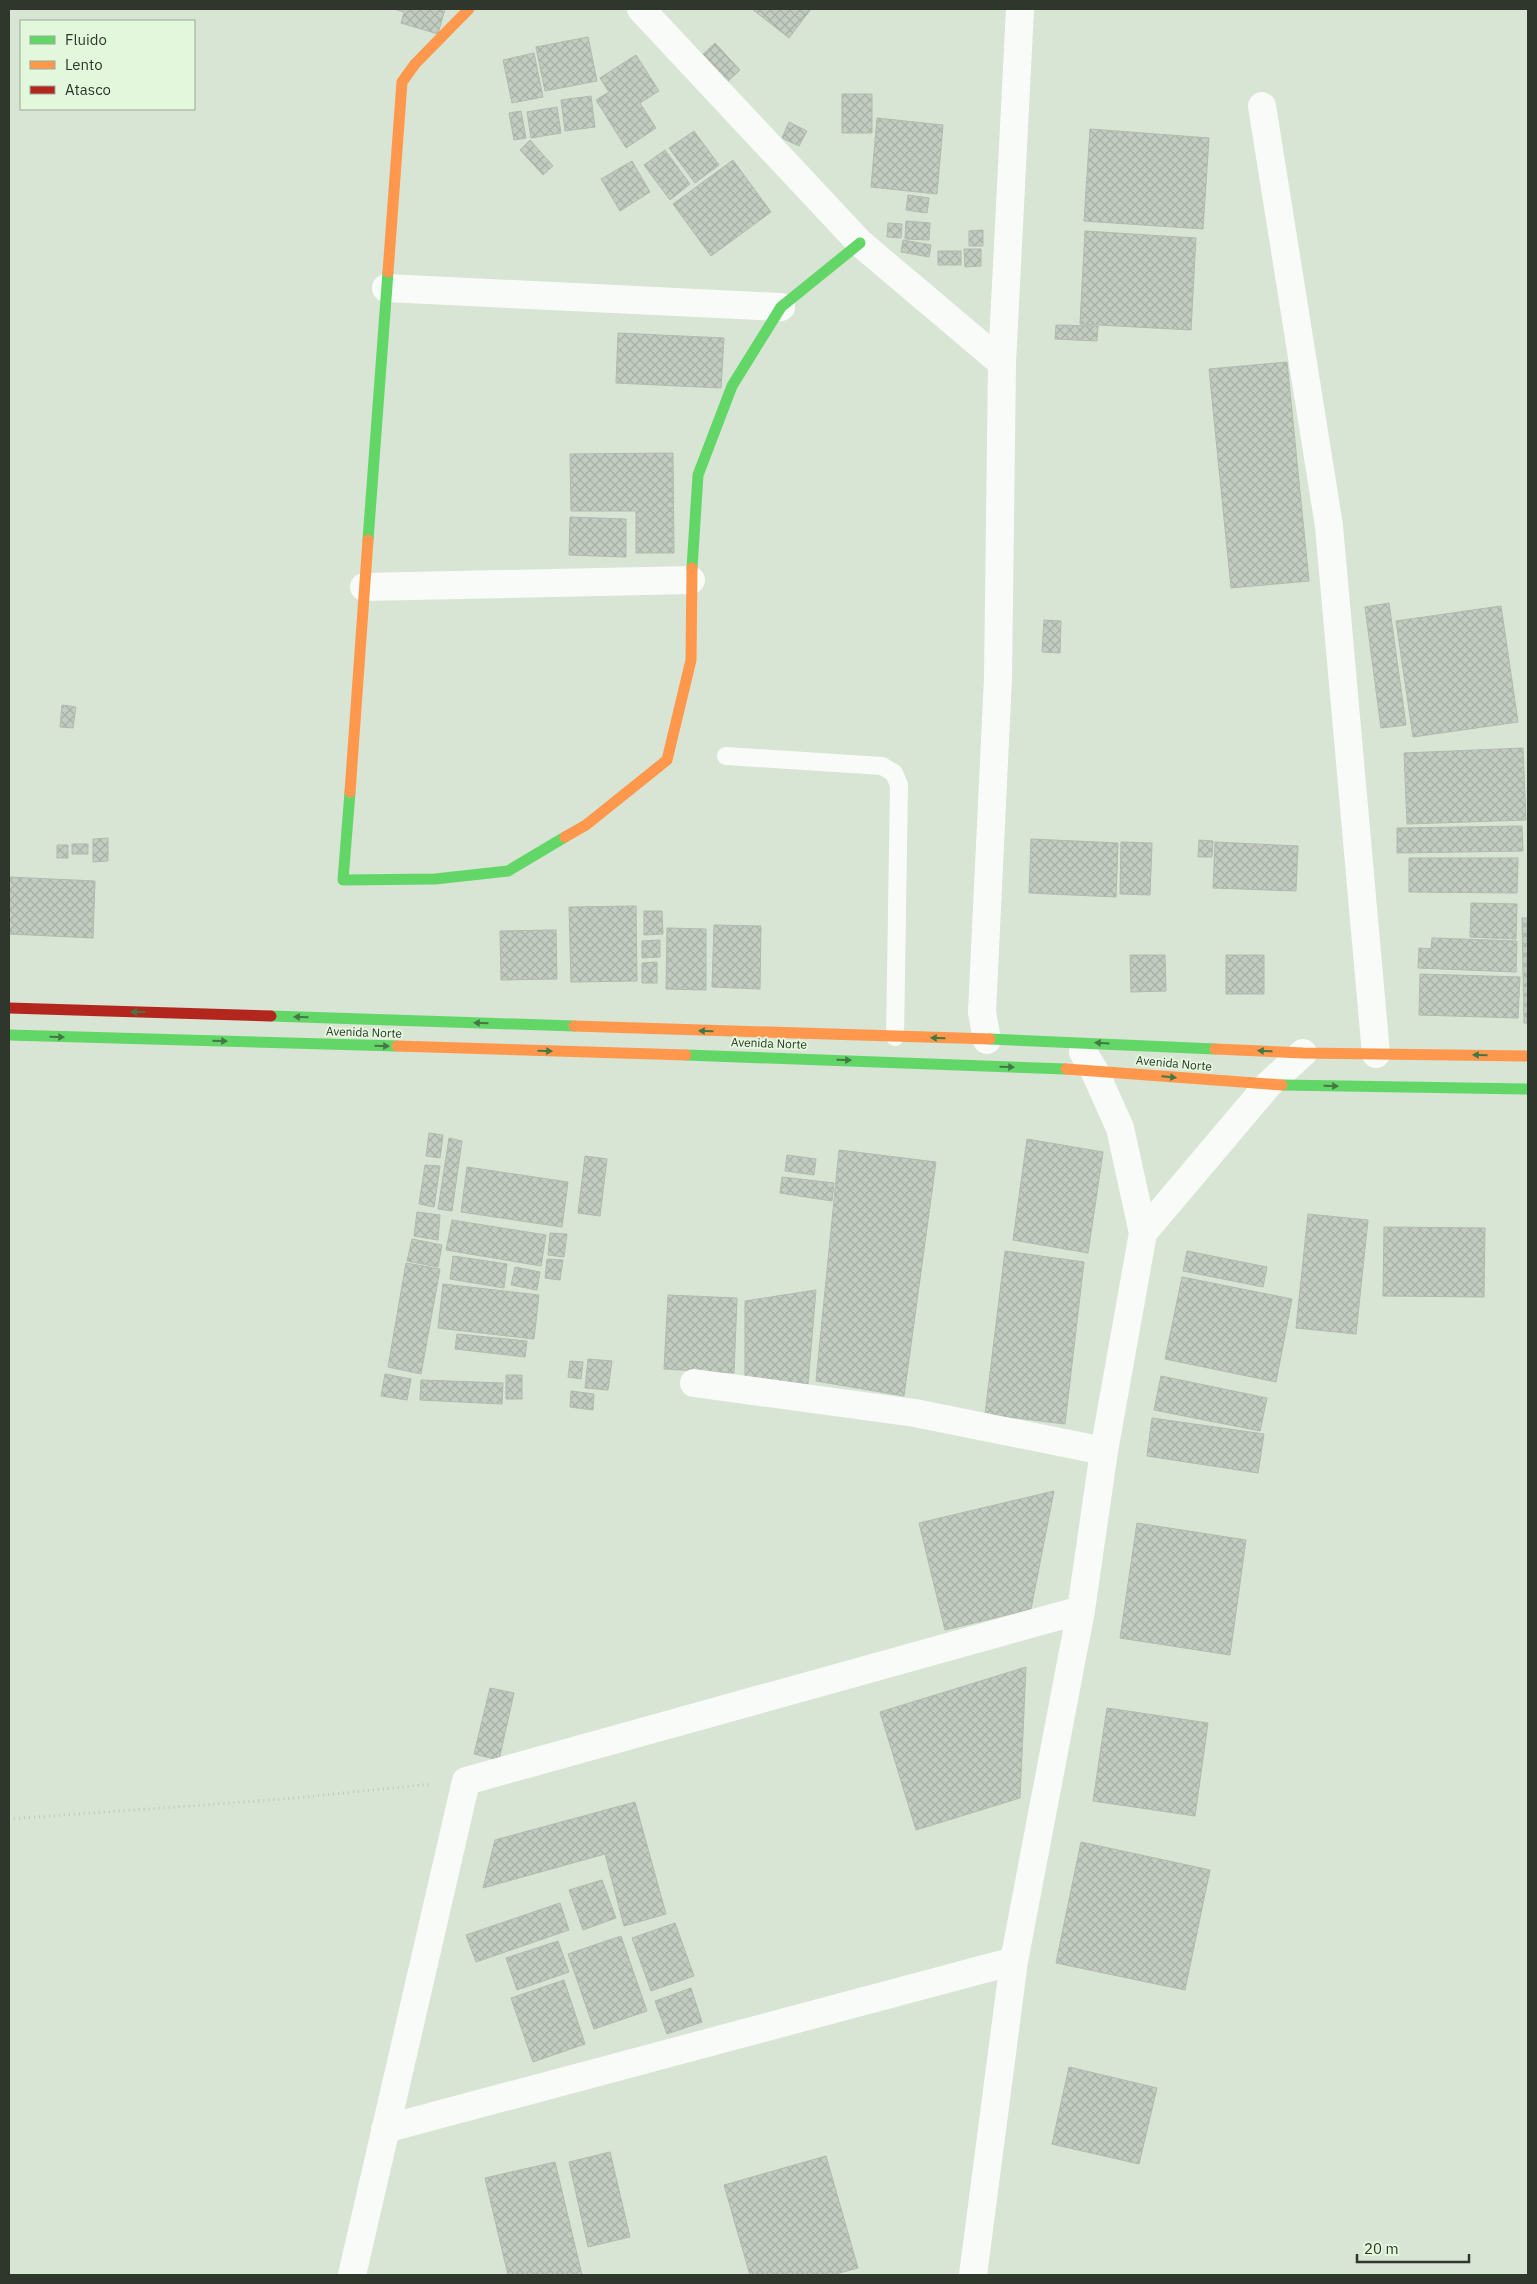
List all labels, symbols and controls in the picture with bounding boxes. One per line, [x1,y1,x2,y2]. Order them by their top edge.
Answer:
legend [20,20,195,110]
text: Fluido [65,30,107,49]
text: Lento [65,55,103,74]
text: Atasco [65,80,111,99]
one-way arrow [130,1008,146,1016]
one-way arrow [292,1013,308,1021]
one-way arrow [472,1019,488,1027]
street label: Avenida Norte [326,1023,403,1041]
one-way arrow [697,1027,713,1035]
one-way arrow [50,1033,66,1041]
street label: Avenida Norte [731,1034,808,1052]
one-way arrow [930,1034,946,1042]
one-way arrow [212,1037,228,1045]
one-way arrow [1094,1039,1110,1047]
one-way arrow [375,1042,391,1050]
one-way arrow [1256,1046,1272,1054]
one-way arrow [537,1047,553,1055]
one-way arrow [1471,1051,1487,1059]
street label: Avenida Norte [1135,1052,1213,1074]
one-way arrow [836,1056,852,1064]
one-way arrow [999,1063,1015,1071]
one-way arrow [1161,1073,1177,1081]
one-way arrow [1323,1082,1339,1090]
scale bar [1357,2232,1470,2264]
text: 20 m [1364,2239,1399,2258]

